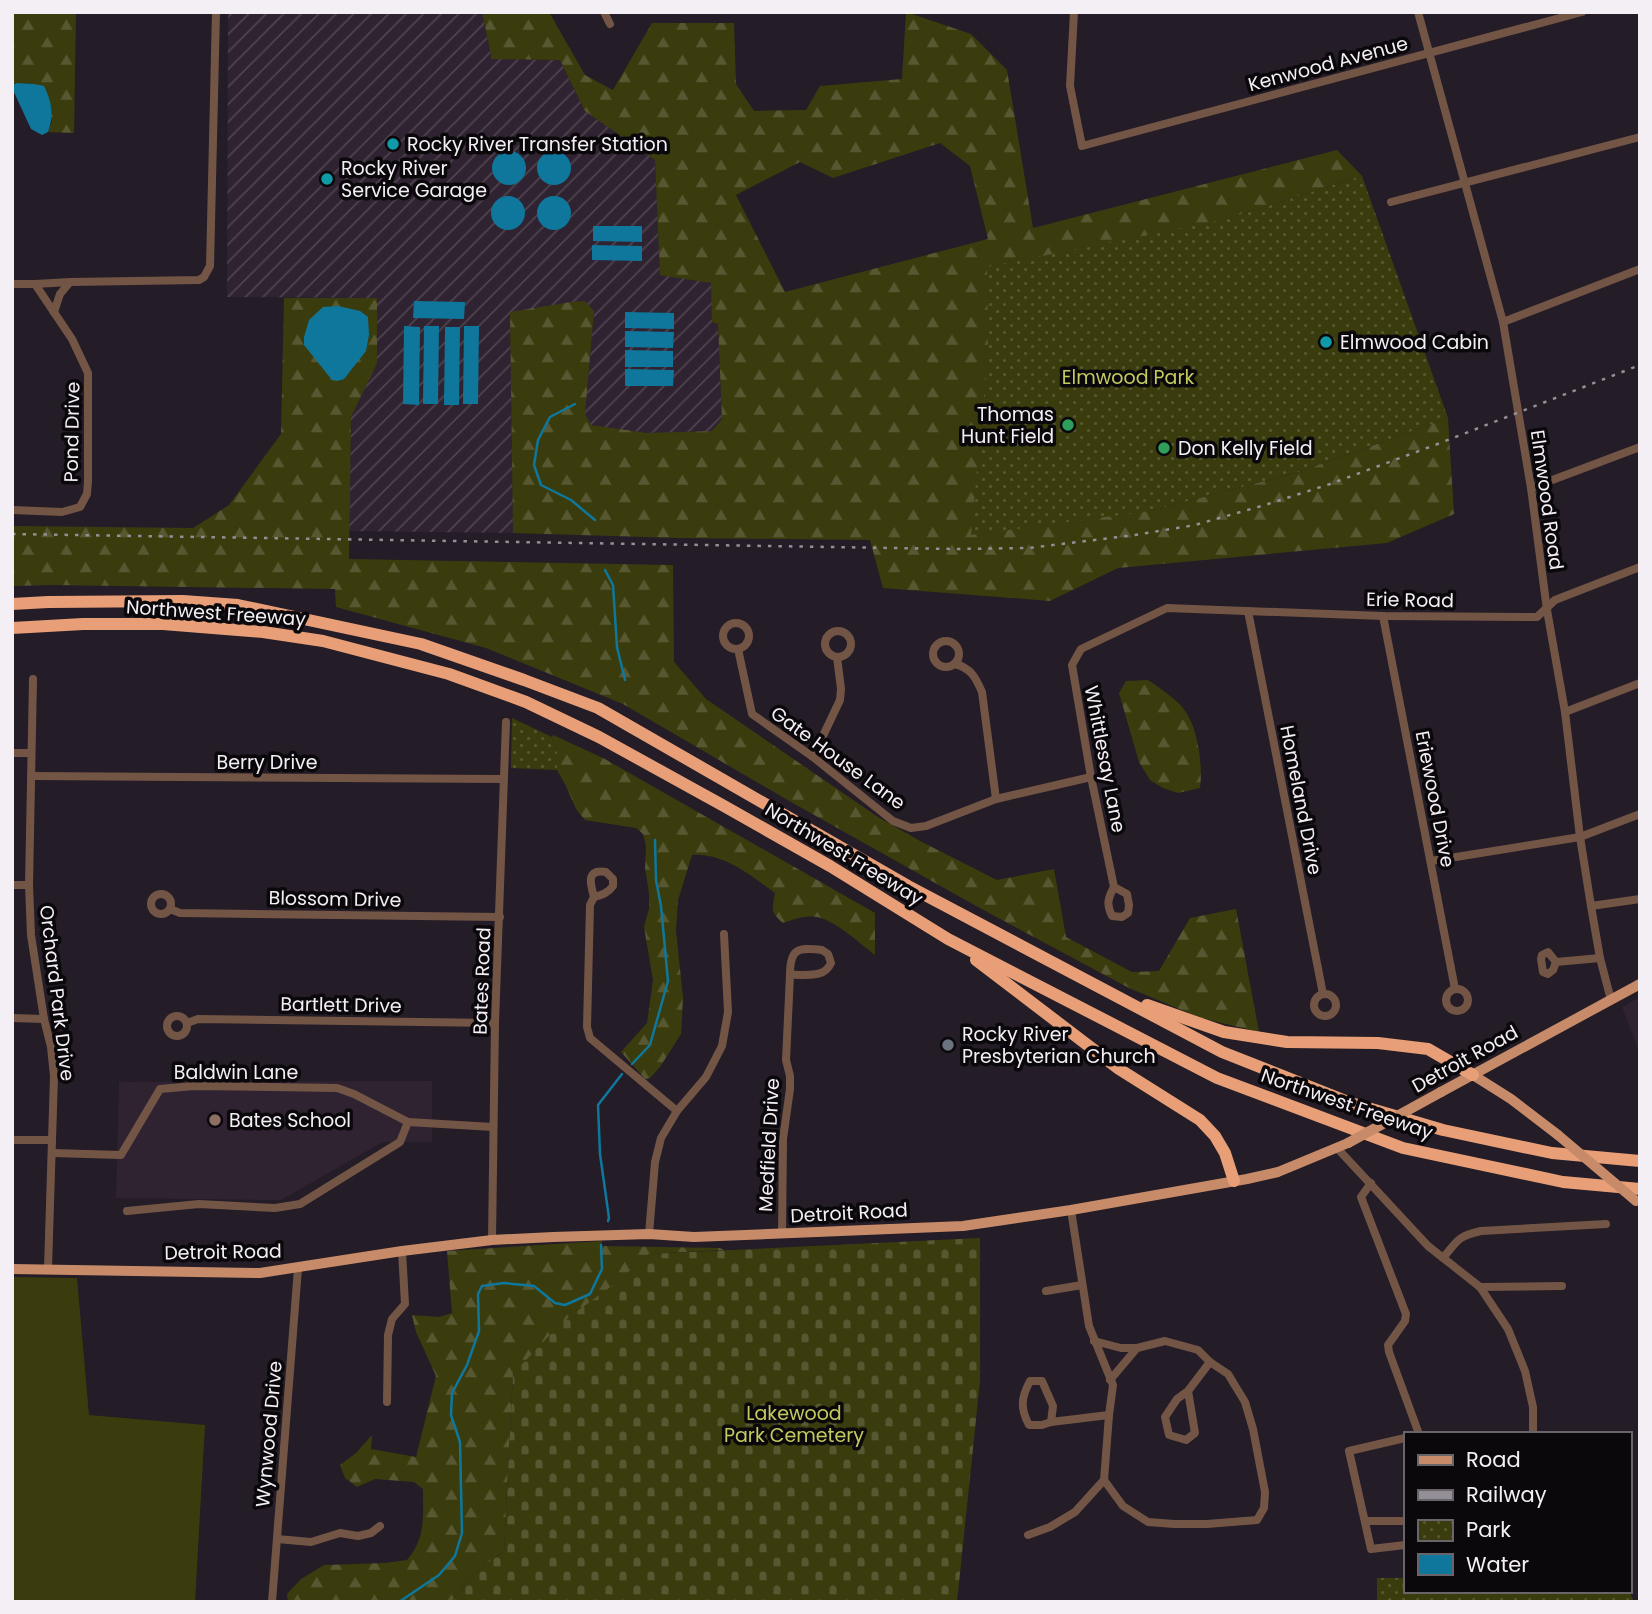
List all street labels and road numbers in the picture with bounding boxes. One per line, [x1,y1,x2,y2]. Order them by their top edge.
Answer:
street label: Kenwood Avenue [1245,30,1411,98]
street label: Pond Drive [58,381,86,483]
street label: Elmwood Road [1524,428,1570,572]
street label: Erie Road [1366,586,1454,614]
street label: Northwest Freeway [125,593,307,633]
street label: Whittlesay Lane [1078,683,1132,835]
street label: Gate House Lane [765,700,911,816]
street label: Homeland Drive [1273,723,1329,877]
street label: Eriewood Drive [1409,728,1461,870]
street label: Berry Drive [216,749,318,776]
street label: Northwest Freeway [760,796,928,912]
street label: Blossom Drive [268,884,402,914]
street label: Orchard Park Drive [33,904,81,1082]
street label: Bates Road [467,927,497,1035]
street label: Bartlett Drive [280,990,402,1020]
street label: Detroit Road [1407,1019,1523,1099]
street label: Baldwin Lane [174,1059,298,1086]
street label: Northwest Freeway [1257,1062,1437,1146]
street label: Medfield Drive [752,1077,786,1213]
street label: Detroit Road [790,1196,908,1230]
street label: Detroit Road [164,1237,282,1267]
street label: Wynwood Drive [249,1360,289,1508]

